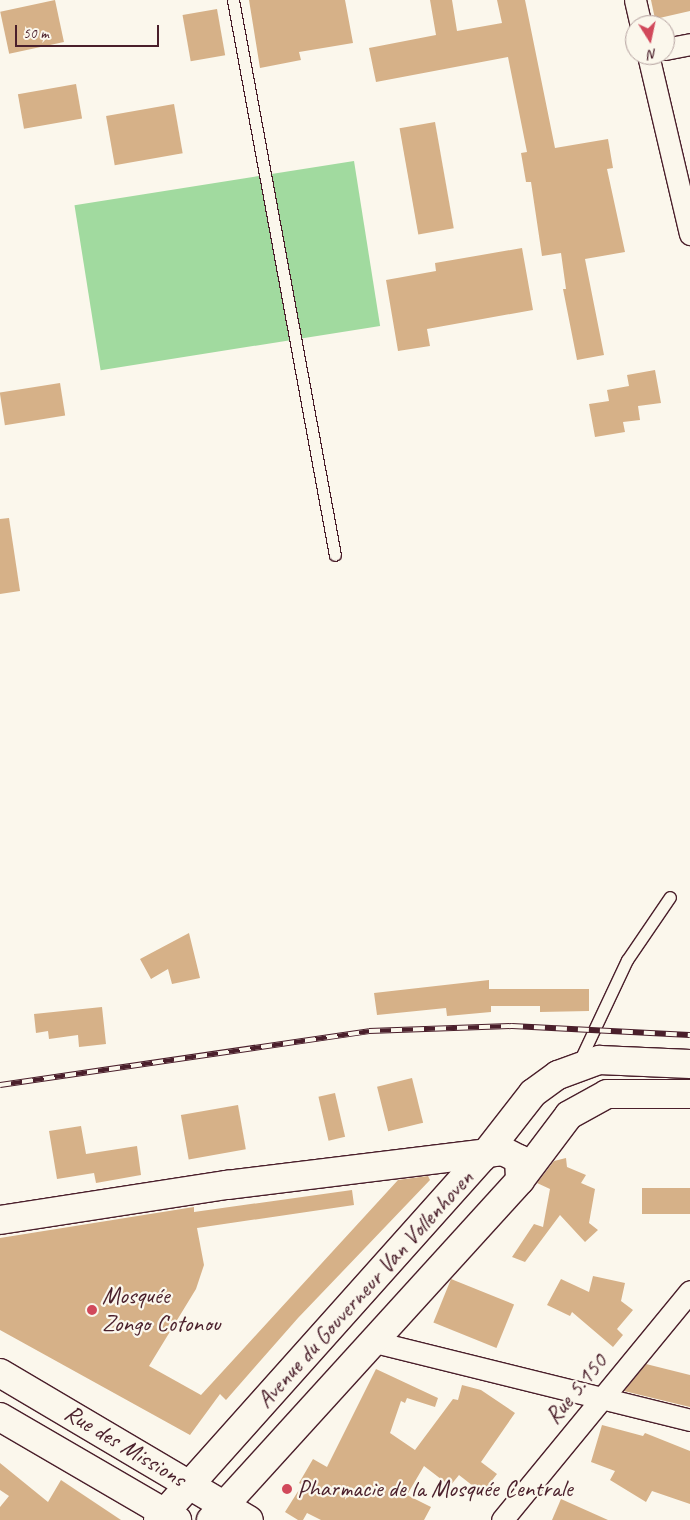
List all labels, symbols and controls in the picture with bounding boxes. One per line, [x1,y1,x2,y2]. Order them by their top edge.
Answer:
scale bar [18,15,161,47]
north arrow [625,15,675,65]
text: 50 m [23,24,49,43]
text: N [647,45,658,63]
street label: Avenue du Gouverneur Van Vollenhoven [251,1164,479,1414]
place label: Mosquée Zongo Cotonou [102,1282,220,1338]
marker: Mosquée Zongo Cotonou [86,1304,98,1316]
street label: Rue 5.150 [539,1348,613,1430]
street label: Rue des Missions [59,1399,191,1493]
place label: Pharmacie de la Mosquée Centrale [297,1475,573,1503]
marker: Pharmacie de la Mosquée Centrale [281,1483,293,1495]

